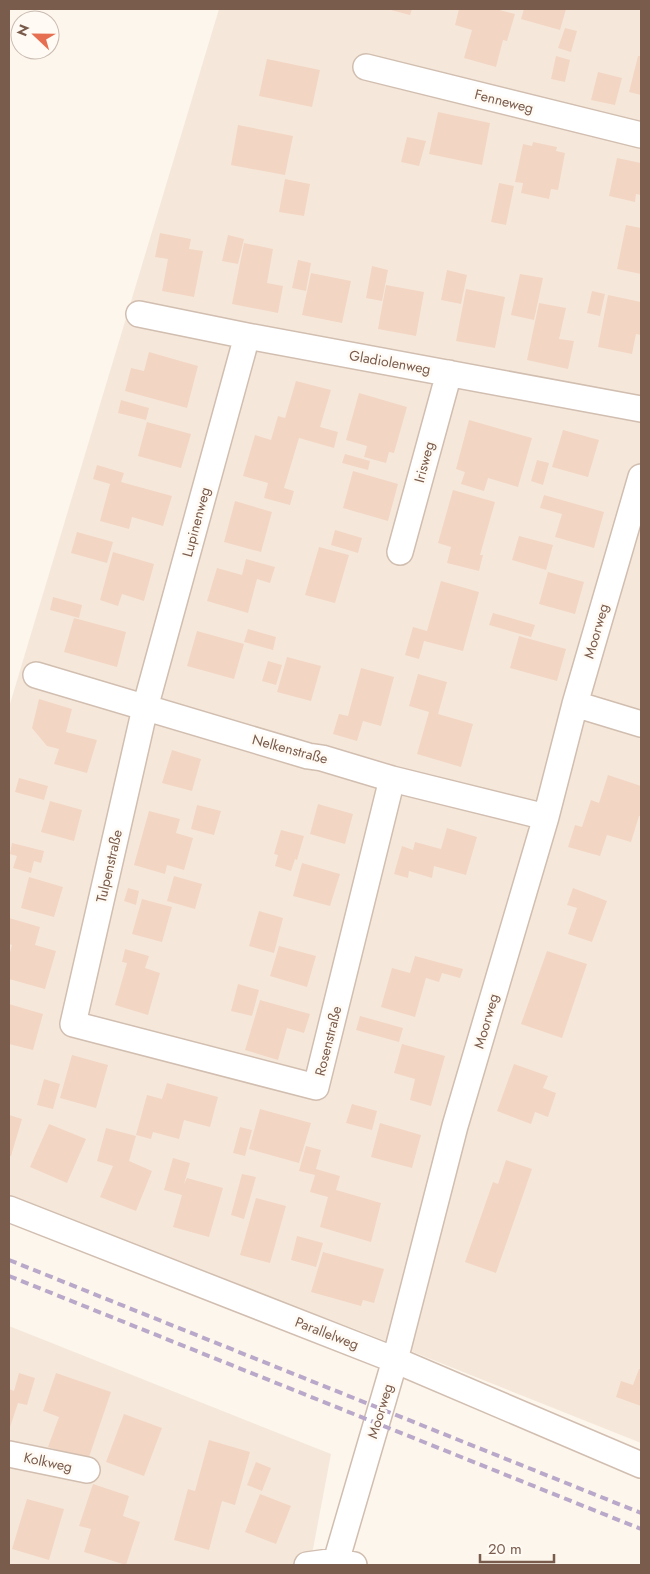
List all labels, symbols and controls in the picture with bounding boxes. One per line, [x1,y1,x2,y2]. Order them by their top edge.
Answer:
north arrow [10,10,60,60]
text: N [12,21,34,39]
street label: Fenneweg [472,84,536,118]
street label: Gladiolenweg [348,345,432,379]
street label: Irisweg [409,439,439,485]
street label: Lupinenweg [177,485,215,559]
street label: Moorweg [579,601,613,661]
street label: Nelkenstraße [250,729,330,769]
street label: Tulpenstraße [91,828,127,904]
street label: Moorweg [469,991,503,1051]
street label: Rosenstraße [310,1004,346,1078]
street label: Parallelweg [292,1312,362,1354]
street label: Moorweg [362,1381,398,1441]
street label: Kolkweg [22,1447,74,1477]
scale bar [480,1532,554,1564]
text: 20 m [488,1538,522,1560]

